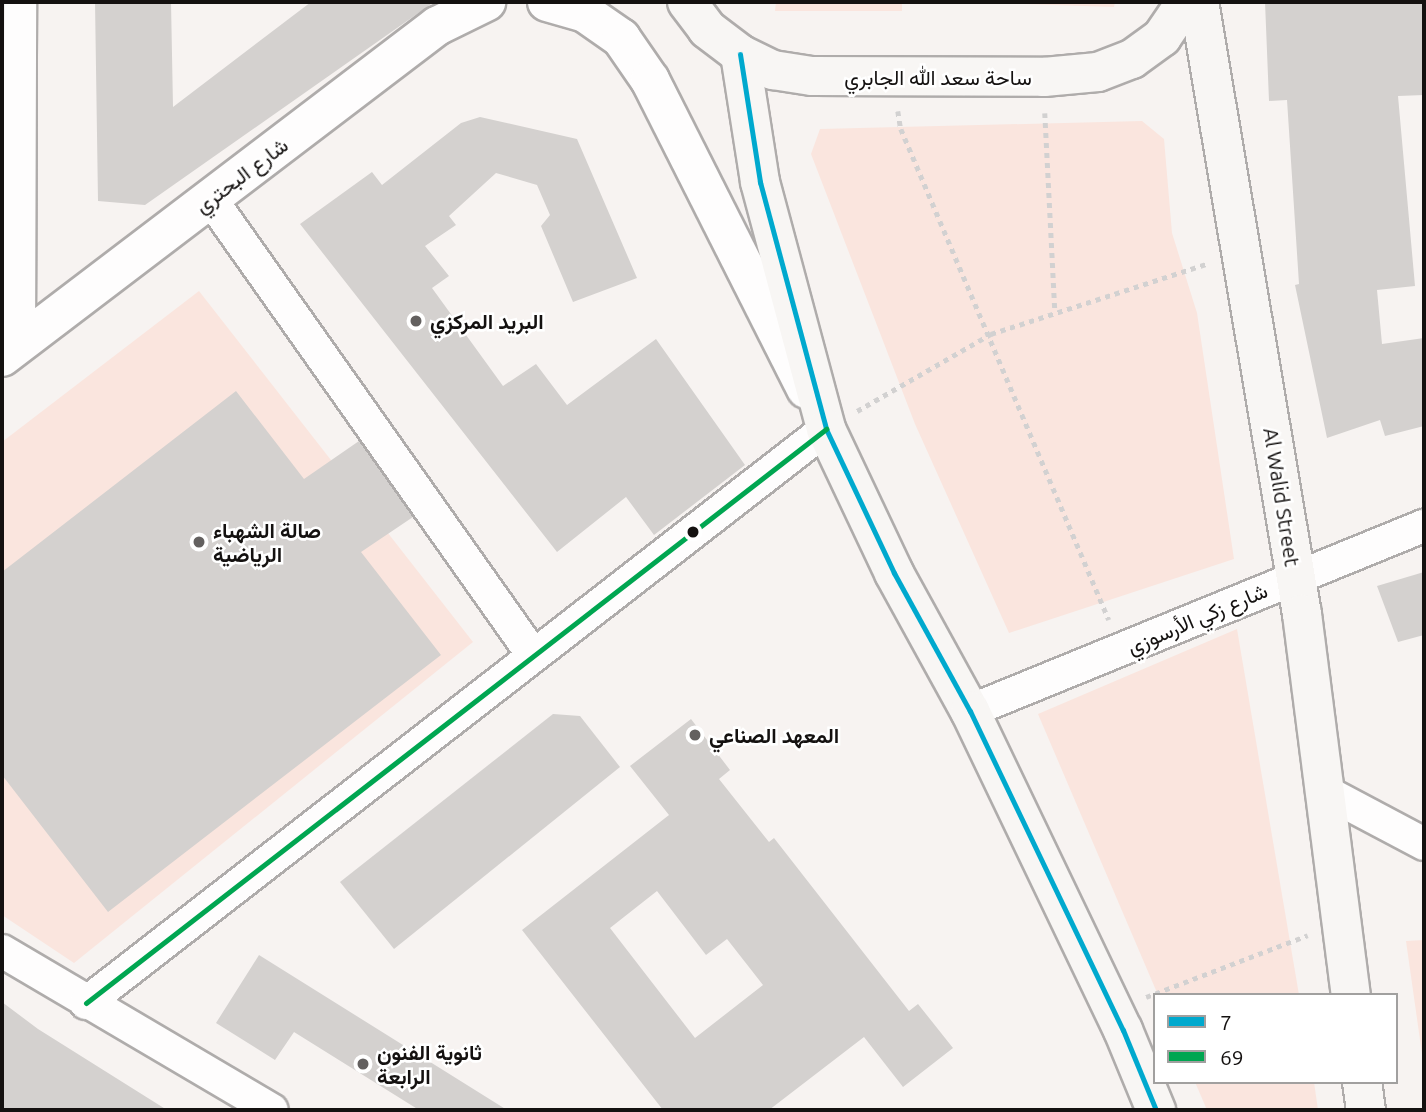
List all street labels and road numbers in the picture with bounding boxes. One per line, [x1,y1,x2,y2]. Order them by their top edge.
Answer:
street label: ساحة سعد الله الجابري [844,64,1032,90]
street label: شارع البحتري [189,132,293,218]
street label: Al Walid Street [1259,426,1305,568]
street label: شارع زكي الأرسوزي [1123,577,1271,659]

